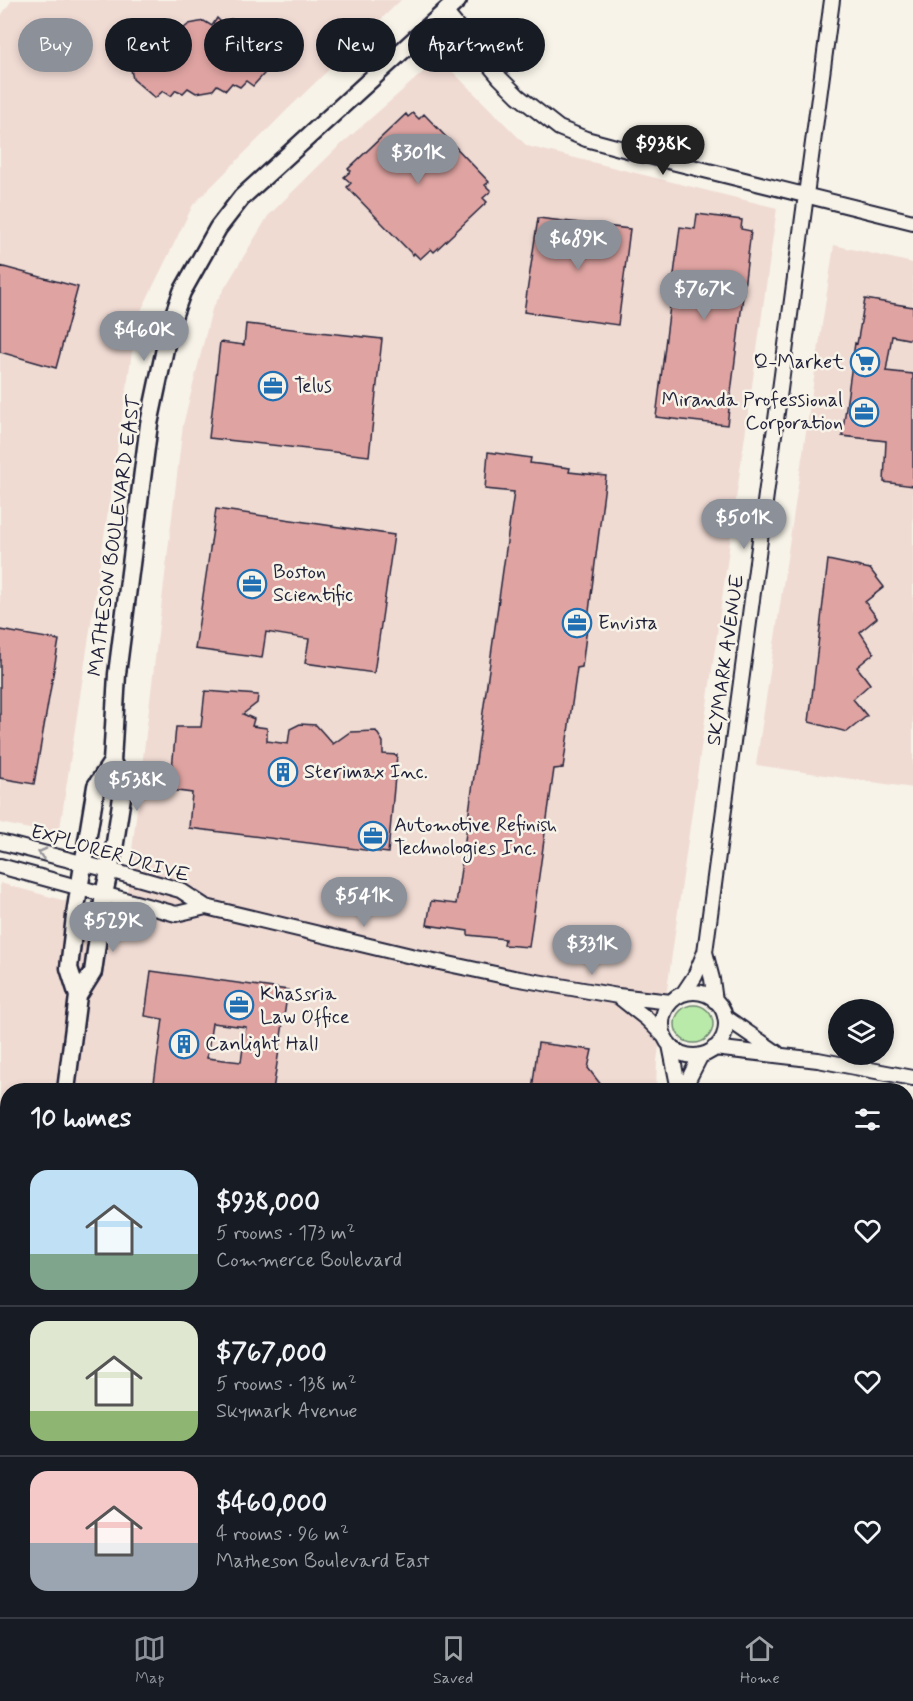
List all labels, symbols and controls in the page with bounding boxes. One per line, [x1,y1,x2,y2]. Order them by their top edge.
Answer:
chip: Buy [18,18,93,72]
chip: Rent [105,18,192,72]
chip: Filters [204,18,304,72]
chip: New [316,18,396,72]
chip: Apartment [408,18,545,72]
pin: $938K [621,125,705,176]
text: $938K [636,131,690,158]
pin: $301K [376,134,460,185]
text: $301K [391,140,445,167]
pin: $689K [536,220,620,271]
text: $689K [549,226,607,253]
pin: $767K [662,270,746,321]
text: $767K [674,276,734,303]
pin: $460K [102,311,186,362]
text: $460K [114,317,174,344]
supermarket icon: Q-Market [849,346,881,378]
place label: Q-Market [753,349,844,376]
office icon: Telus [257,370,289,402]
place label: Telus [294,373,332,400]
place label: Miranda Professional Corporation [661,387,843,437]
street label: MATHESON BOULEVARD EAST [82,392,148,678]
office icon: Miranda Professional Corporation [848,396,880,428]
pin: $501K [702,499,786,550]
text: $501K [715,505,773,532]
place label: Boston Scientific [273,559,353,609]
office icon: Boston Scientific [236,568,268,600]
street label: SKYMARK AVENUE [701,573,751,747]
office icon: Envista [561,607,593,639]
place label: Envista [598,610,658,637]
building icon: Sterimax Inc. [267,756,299,788]
place label: Sterimax Inc. [304,759,428,786]
pin: $538K [95,761,179,812]
text: $538K [108,767,166,794]
place label: Automotive Refinish Technologies Inc. [394,812,557,863]
street label: EXPLORER DRIVE [27,818,193,890]
office icon: Automotive Refinish Technologies Inc. [357,820,389,852]
one-way arrow [37,848,47,861]
pin: $541K [322,877,406,928]
text: $541K [335,883,393,910]
pin: $529K [71,902,155,953]
text: $529K [84,908,142,935]
pin: $331K [550,925,634,976]
text: $331K [566,931,618,958]
place label: Khassria Law Office [260,981,350,1031]
office icon: Khassria Law Office [223,989,255,1021]
map controls [828,999,894,1065]
button: layers [828,999,894,1065]
building icon: Canlight Hall [168,1028,200,1060]
place label: Canlight Hall [205,1031,318,1058]
text: 10 homes [30,1102,131,1136]
icon: filters [851,1103,884,1136]
text: $938,000 [216,1186,320,1220]
icon: home [78,1194,150,1266]
icon: heart [851,1214,884,1247]
text: 5 rooms · 173 m² [216,1220,355,1247]
text: Commerce Boulevard [216,1247,402,1274]
text: $767,000 [216,1337,327,1371]
icon: home [78,1345,150,1417]
icon: heart [851,1365,884,1398]
text: 5 rooms · 138 m² [216,1371,357,1398]
text: Skymark Avenue [216,1398,358,1425]
text: $460,000 [216,1487,327,1521]
icon: home [78,1495,150,1567]
icon: heart [851,1515,884,1548]
text: 4 rooms · 96 m² [216,1521,349,1548]
text: Matheson Boulevard East [216,1548,430,1575]
tab: Map [133,1632,166,1689]
tab: Saved [433,1632,473,1689]
tab: Home [740,1632,780,1689]

